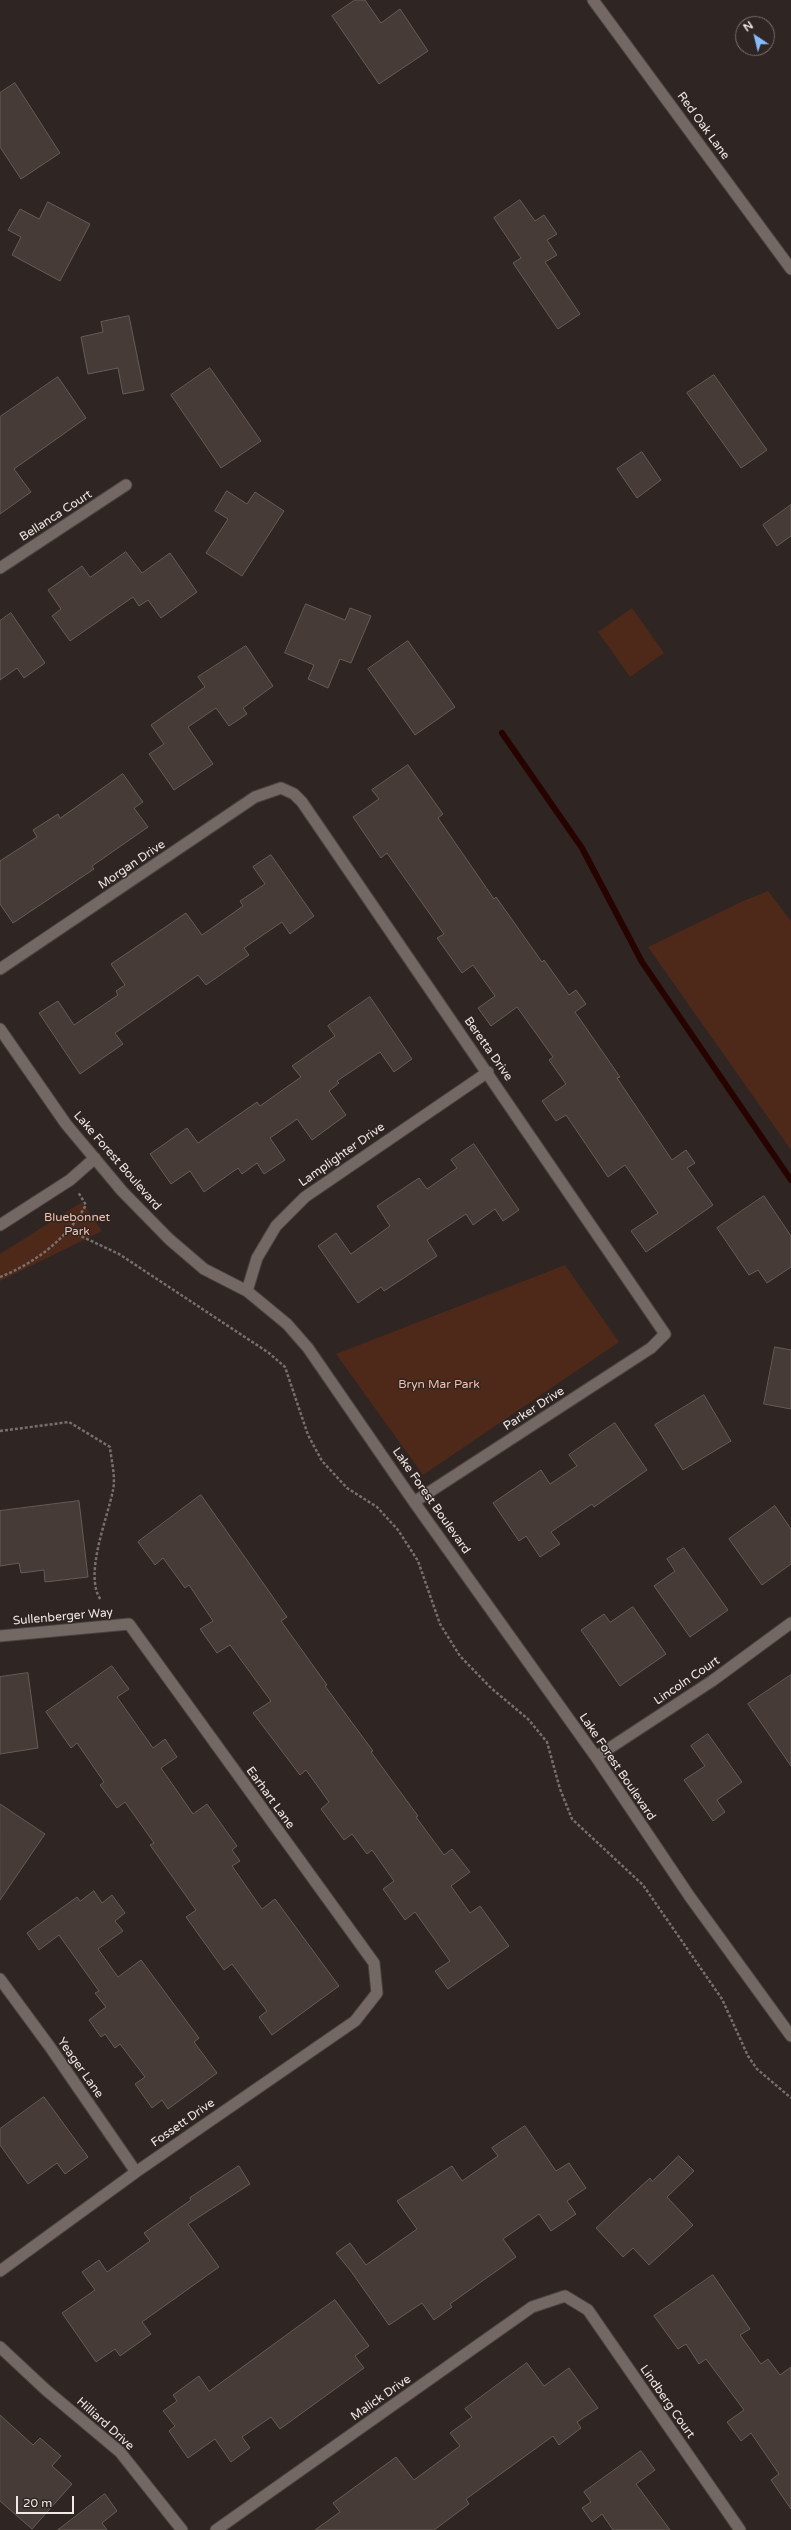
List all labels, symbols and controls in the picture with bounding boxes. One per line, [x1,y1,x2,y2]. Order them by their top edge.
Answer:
north arrow [735,16,775,56]
text: N [741,19,756,34]
street label: Red Oak Lane [674,89,732,163]
street label: Bellanca Court [17,487,95,545]
street label: Morgan Drive [96,837,168,893]
street label: Beretta Drive [461,1014,515,1084]
street label: Lake Forest Boulevard [70,1109,164,1213]
street label: Lamplighter Drive [296,1120,388,1190]
park label: Bluebonnet Park [44,1211,110,1239]
park label: Bryn Mar Park [398,1378,480,1392]
street label: Parker Drive [501,1384,567,1434]
street label: Lake Forest Boulevard [389,1445,473,1557]
street label: Sullenberger Way [12,1605,114,1629]
street label: Lincoln Court [651,1654,723,1708]
street label: Lake Forest Boulevard [576,1711,658,1823]
street label: Earhart Lane [243,1764,297,1832]
street label: Yeager Lane [54,2035,106,2101]
street label: Fossett Drive [148,2096,218,2150]
street label: Lindberg Court [636,2363,698,2441]
street label: Malick Drive [348,2372,414,2424]
street label: Hilliard Drive [73,2394,137,2454]
scale bar [18,2488,76,2514]
text: 20 m [23,2496,52,2510]

